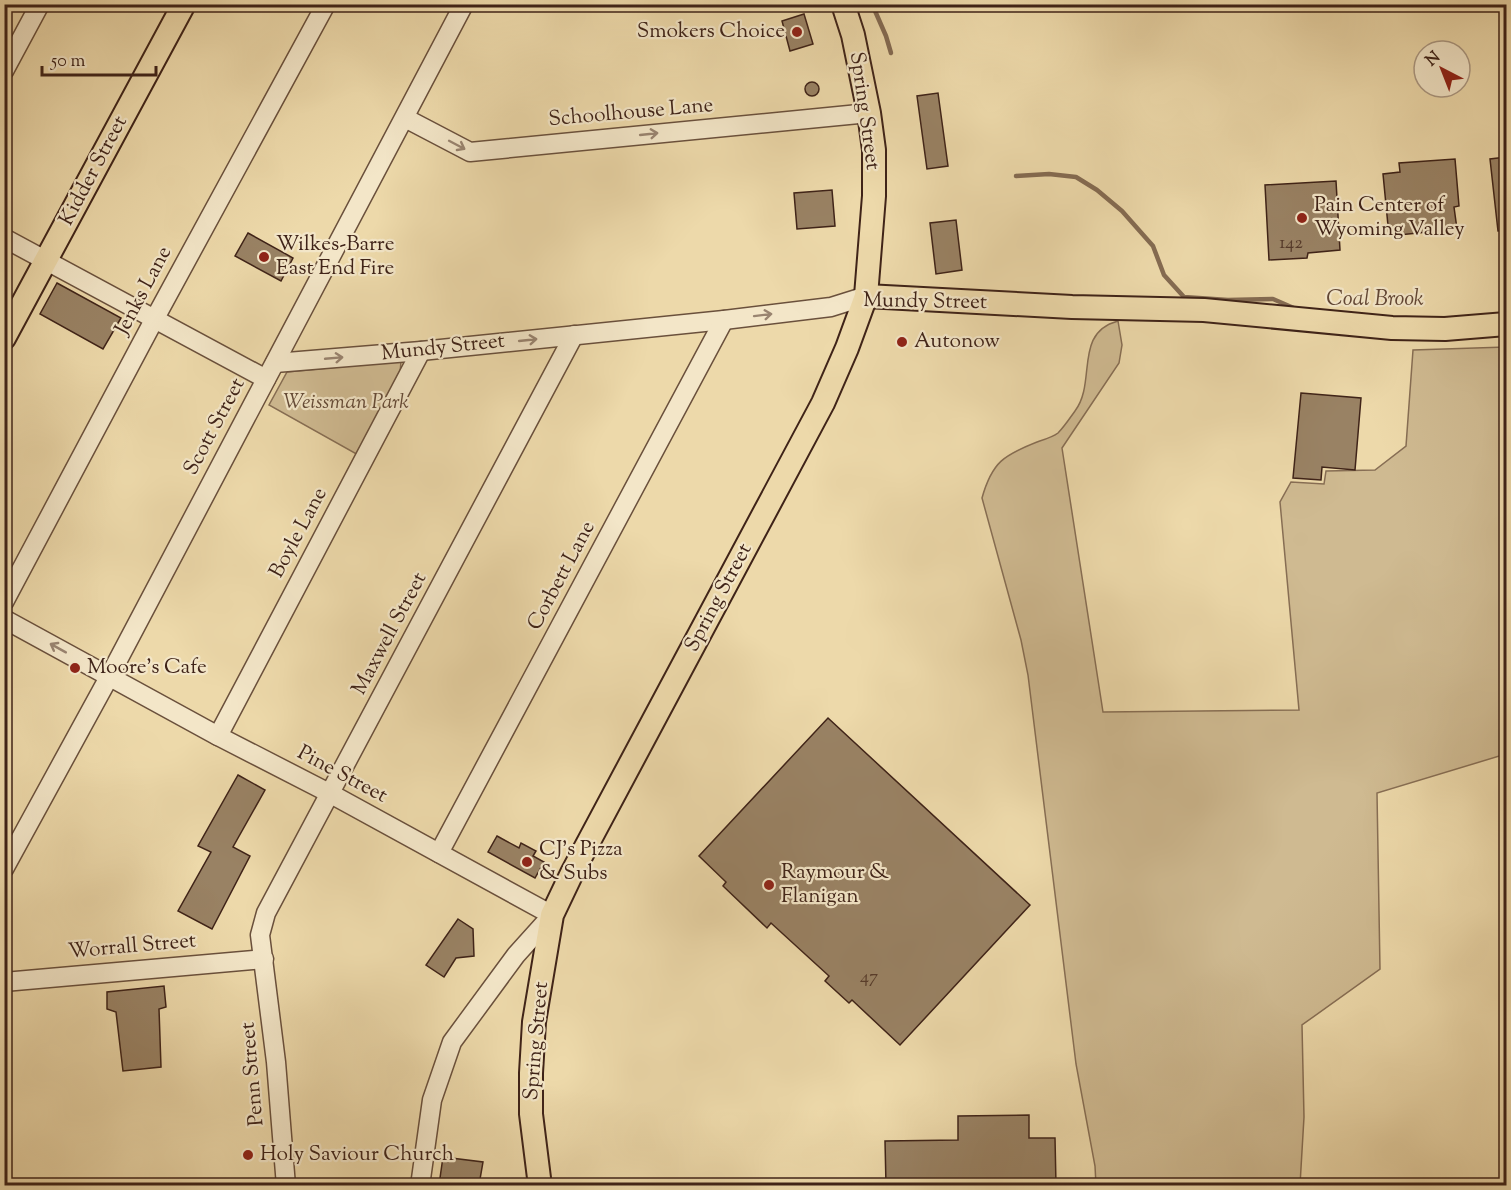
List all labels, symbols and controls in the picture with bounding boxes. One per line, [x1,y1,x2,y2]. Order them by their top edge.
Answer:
place label: Smokers Choice [637,17,785,47]
marker: Smokers Choice [790,25,804,39]
scale bar [42,39,156,77]
north arrow [1412,39,1472,99]
text: N [1421,47,1446,73]
text: 50 m [50,49,86,75]
street label: Spring Street [841,50,887,172]
street label: Schoolhouse Lane [547,91,715,135]
street label: Kidder Street [52,111,136,231]
one-way arrow [639,128,658,139]
one-way arrow [447,140,465,151]
place label: Pain Center of Wyoming Valley [1314,191,1465,245]
marker: Pain Center of Wyoming Valley [1295,211,1309,225]
place label: Wilkes-Barre East End Fire [276,230,395,284]
house number: 142 [1279,231,1303,257]
street label: Jenks Lane [108,241,180,342]
marker: Wilkes-Barre East End Fire [257,250,271,264]
water label: Coal Brook [1326,284,1424,316]
street label: Mundy Street [863,286,987,318]
one-way arrow [753,309,773,320]
street label: Mundy Street [380,327,506,369]
place label: Autonow [914,327,1000,357]
one-way arrow [517,334,537,345]
marker: Autonow [895,335,909,349]
one-way arrow [323,352,343,363]
street label: Scott Street [177,373,253,481]
park label: Weissman Park [283,388,409,418]
street label: Boyle Lane [263,482,335,584]
street label: Corbett Lane [521,516,603,636]
street label: Spring Street [678,538,760,658]
street label: Maxwell Street [345,567,435,701]
one-way arrow [50,642,67,654]
place label: Moore's Cafe [87,653,207,683]
marker: Moore's Cafe [68,661,82,675]
street label: Pine Street [292,739,392,811]
place label: CJ's Pizza & Subs [539,835,623,889]
marker: CJ's Pizza & Subs [520,855,534,869]
place label: Raymour & Flanigan [781,858,889,912]
marker: Raymour & Flanigan [762,878,776,892]
street label: Worrall Street [67,926,197,968]
house number: 47 [860,965,878,991]
street label: Spring Street [517,980,557,1102]
street label: Penn Street [234,1021,272,1127]
place label: Holy Saviour Church [260,1140,454,1170]
marker: Holy Saviour Church [241,1148,255,1162]

